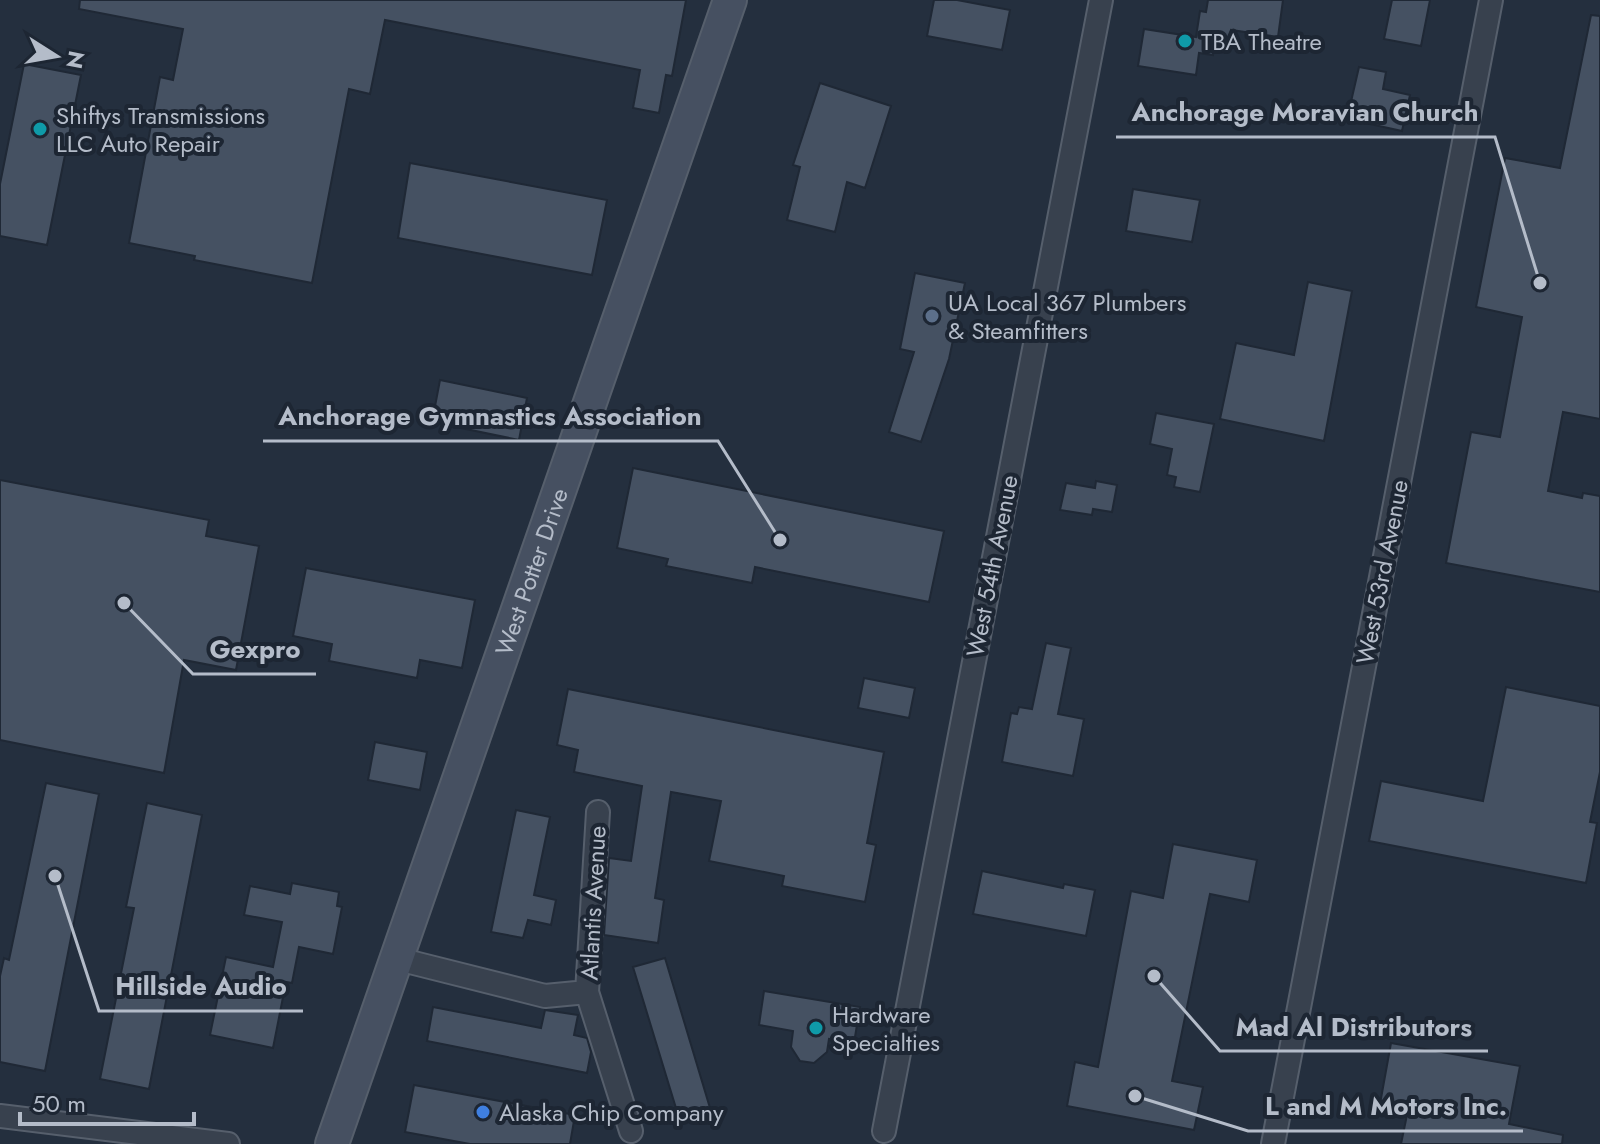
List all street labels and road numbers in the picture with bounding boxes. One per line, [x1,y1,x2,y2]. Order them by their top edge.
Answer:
street label: West 54th Avenue [957,472,1027,660]
street label: West 53rd Avenue [1347,477,1417,667]
street label: West Potter Drive [486,483,576,660]
street label: Atlantis Avenue [571,825,615,981]

